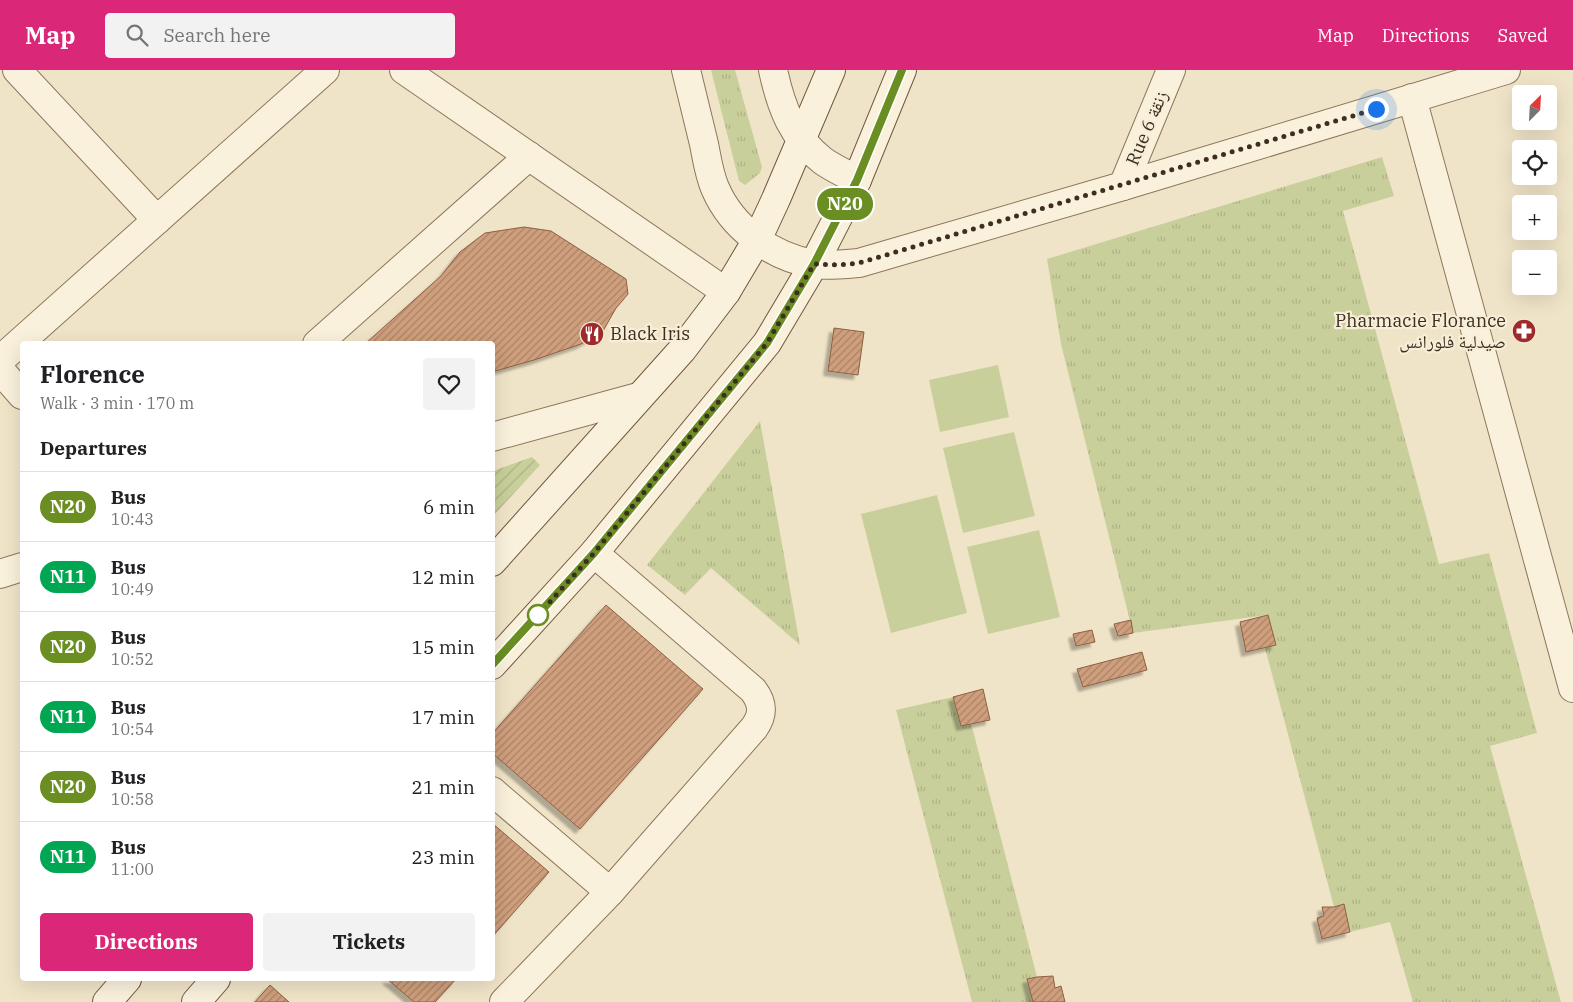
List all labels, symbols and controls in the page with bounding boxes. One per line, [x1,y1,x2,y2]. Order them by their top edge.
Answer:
search box [105,13,455,58]
text: Map [25,19,75,51]
icon: search [123,21,151,49]
text: Search here [163,23,270,47]
text: Map [1317,24,1354,47]
text: Directions [1382,24,1470,47]
text: Saved [1498,24,1548,47]
north arrow [1512,85,1558,130]
map controls [1512,85,1557,295]
street label: Rue 6 زنقة [1121,87,1173,169]
your location [1364,97,1389,122]
button: locate [1512,140,1557,185]
line badge: N20 [816,188,874,220]
text: N20 [827,192,863,215]
button: + [1512,195,1557,240]
button: − [1512,250,1557,295]
place label: Pharmacie Florance صيدلية فلورانس [1335,309,1506,353]
pharmacy icon: Pharmacie Florance صيدلية فلورانس [1511,318,1537,344]
restaurant icon: Black Iris [579,321,605,347]
place label: Black Iris [610,322,690,345]
text: Florence [40,358,145,390]
button: heart [423,358,475,410]
text: Walk · 3 min · 170 m [40,393,194,413]
text: Departures [40,436,147,460]
text: Bus [111,485,146,509]
text: N20 [50,495,86,518]
text: 6 min [423,495,475,519]
text: 10:43 [111,509,154,529]
text: Bus [111,555,146,579]
text: N11 [50,565,86,588]
text: 12 min [412,565,475,589]
text: 10:49 [111,579,154,599]
unlabelled marker [527,604,549,626]
text: Bus [111,625,146,649]
text: N20 [50,635,86,658]
text: 15 min [412,635,475,659]
text: 10:52 [111,649,154,669]
text: Bus [111,695,146,719]
text: N11 [50,705,86,728]
text: 17 min [412,705,475,729]
text: 10:54 [111,719,154,739]
text: Bus [111,765,146,789]
text: N20 [50,775,86,798]
text: 21 min [412,775,475,799]
text: 10:58 [111,789,154,809]
text: Bus [111,835,146,859]
text: N11 [50,845,86,868]
text: 23 min [412,845,475,869]
text: 11:00 [111,859,154,879]
button: Directions [40,913,253,971]
button: Tickets [263,913,475,971]

